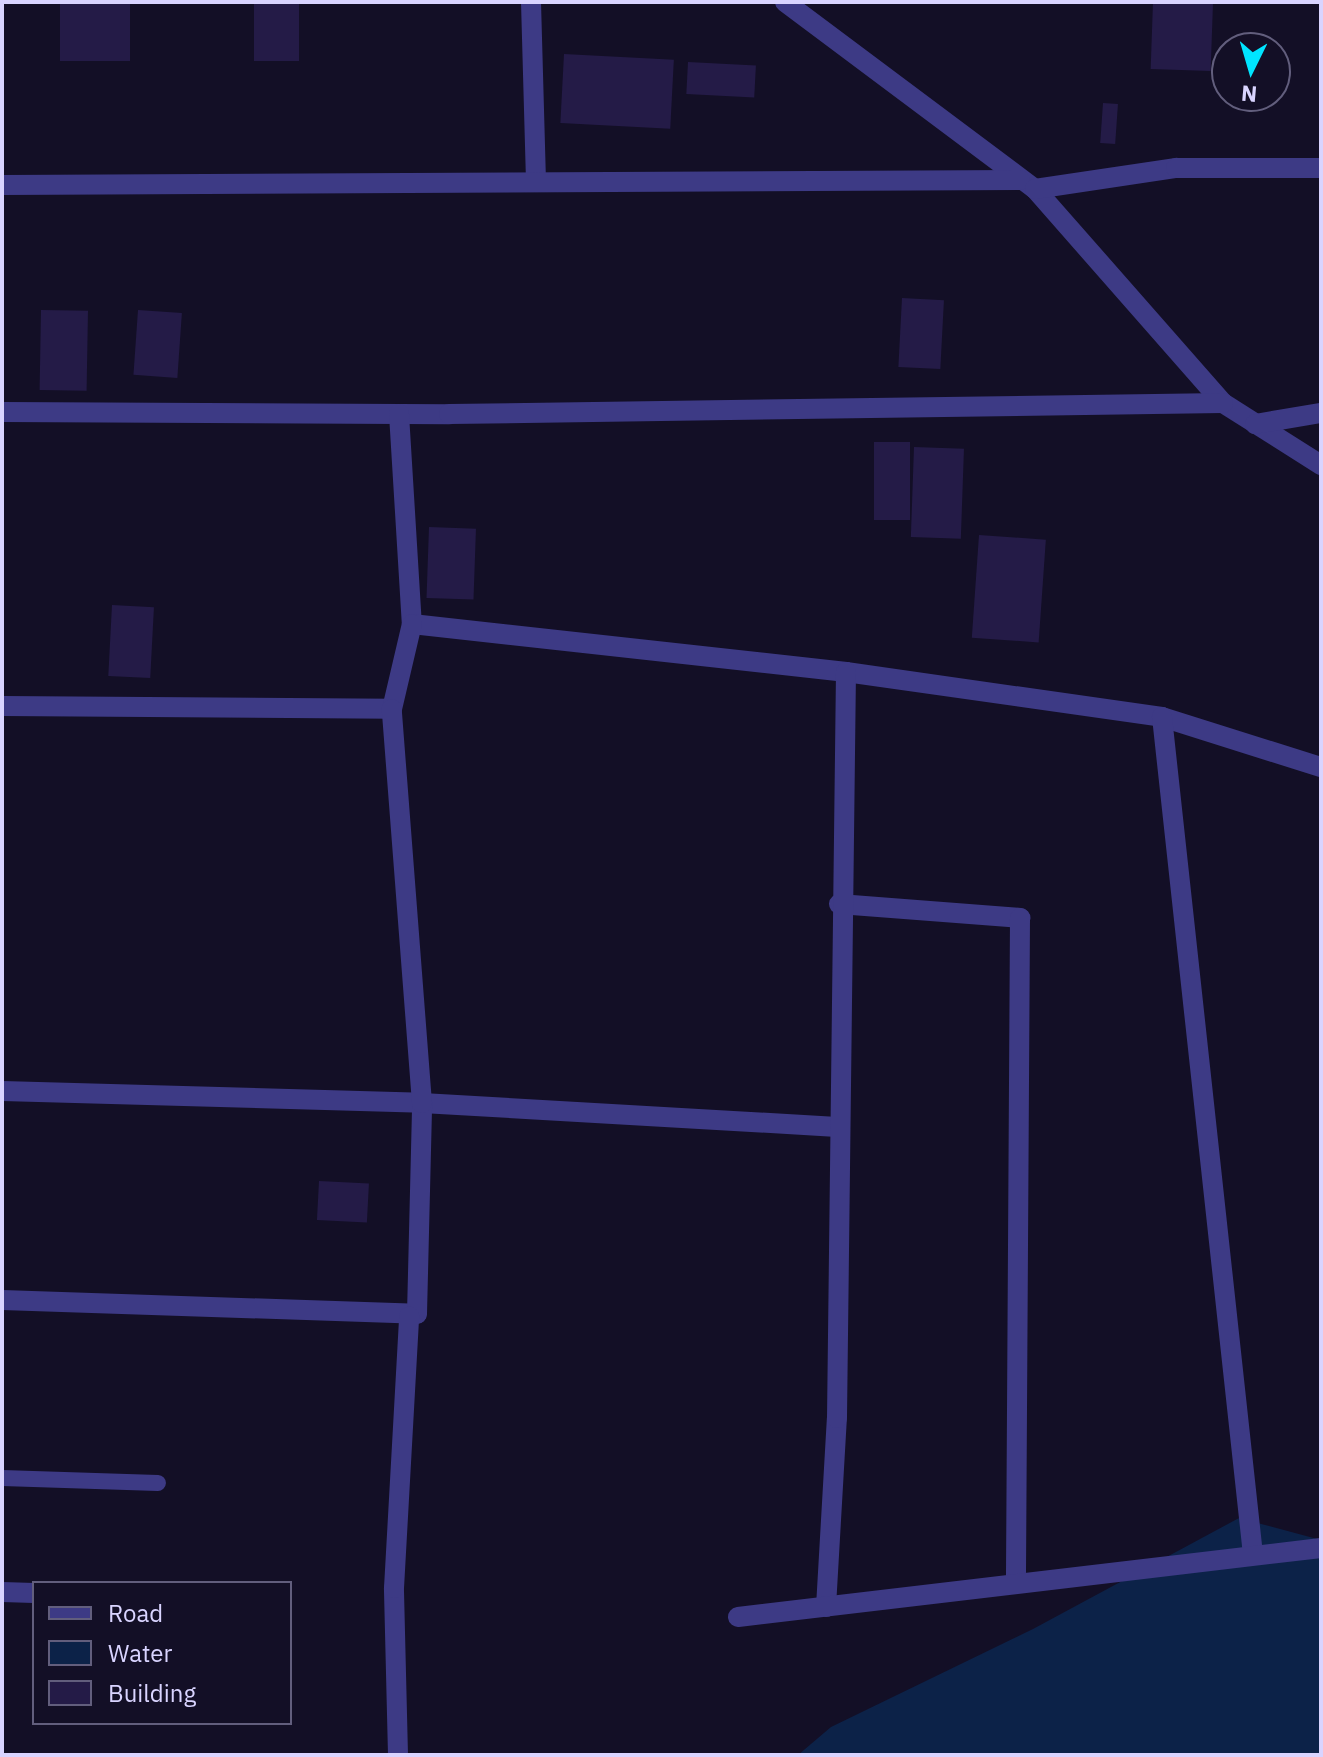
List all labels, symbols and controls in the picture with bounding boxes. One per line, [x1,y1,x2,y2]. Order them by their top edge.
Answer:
north arrow [1211,32,1291,112]
text: N [1240,79,1258,110]
legend [32,1581,292,1725]
text: Road [108,1597,163,1629]
text: Water [108,1637,172,1669]
text: Building [108,1677,196,1709]

